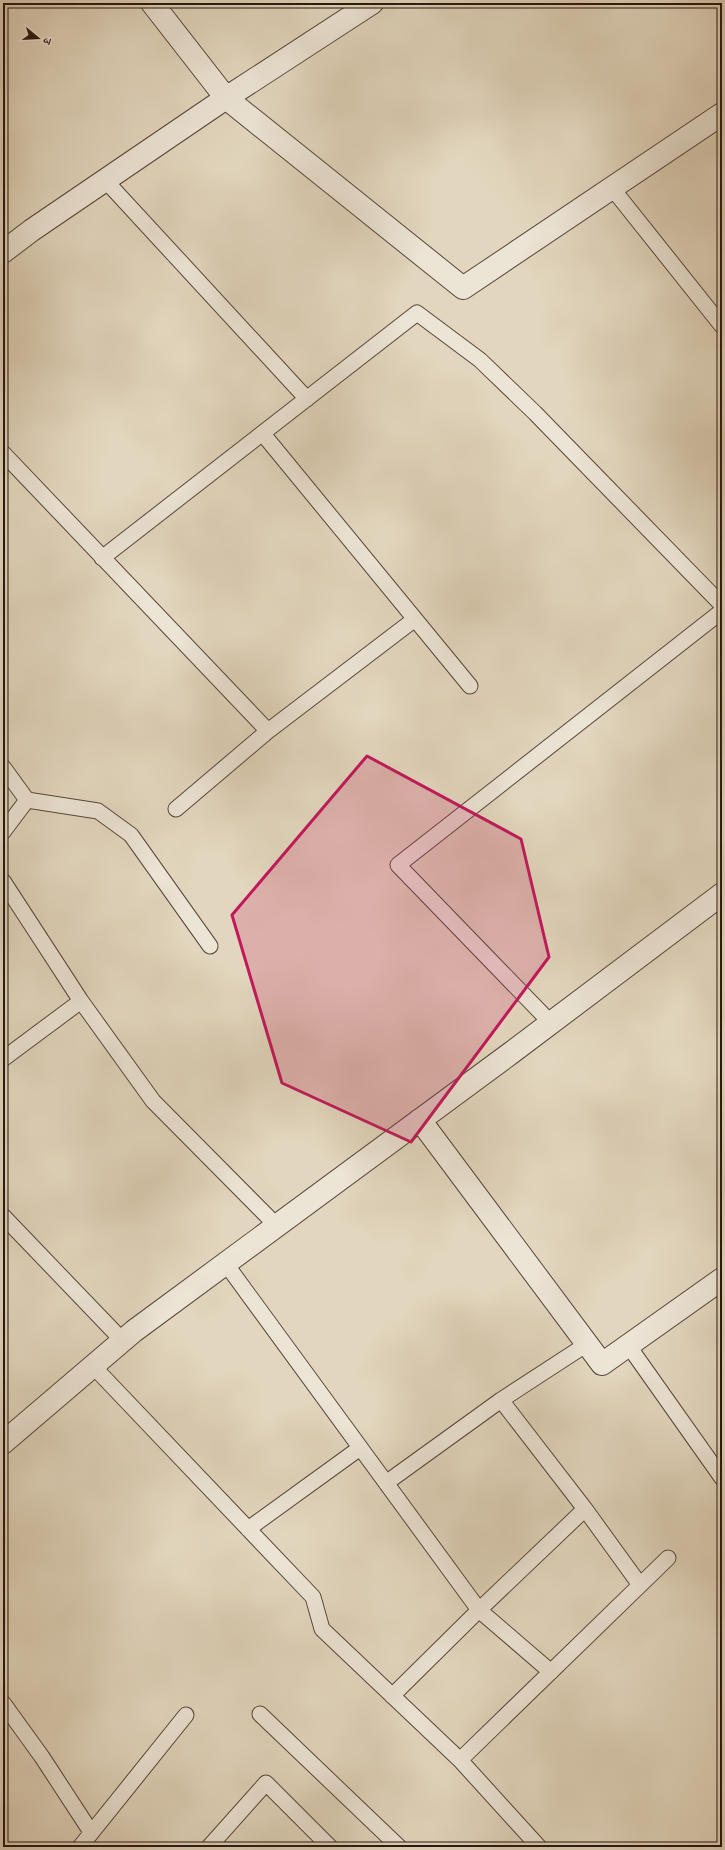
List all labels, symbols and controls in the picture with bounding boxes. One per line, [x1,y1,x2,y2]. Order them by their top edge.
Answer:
north arrow [18,18,58,58]
text: उ [40,35,54,47]

